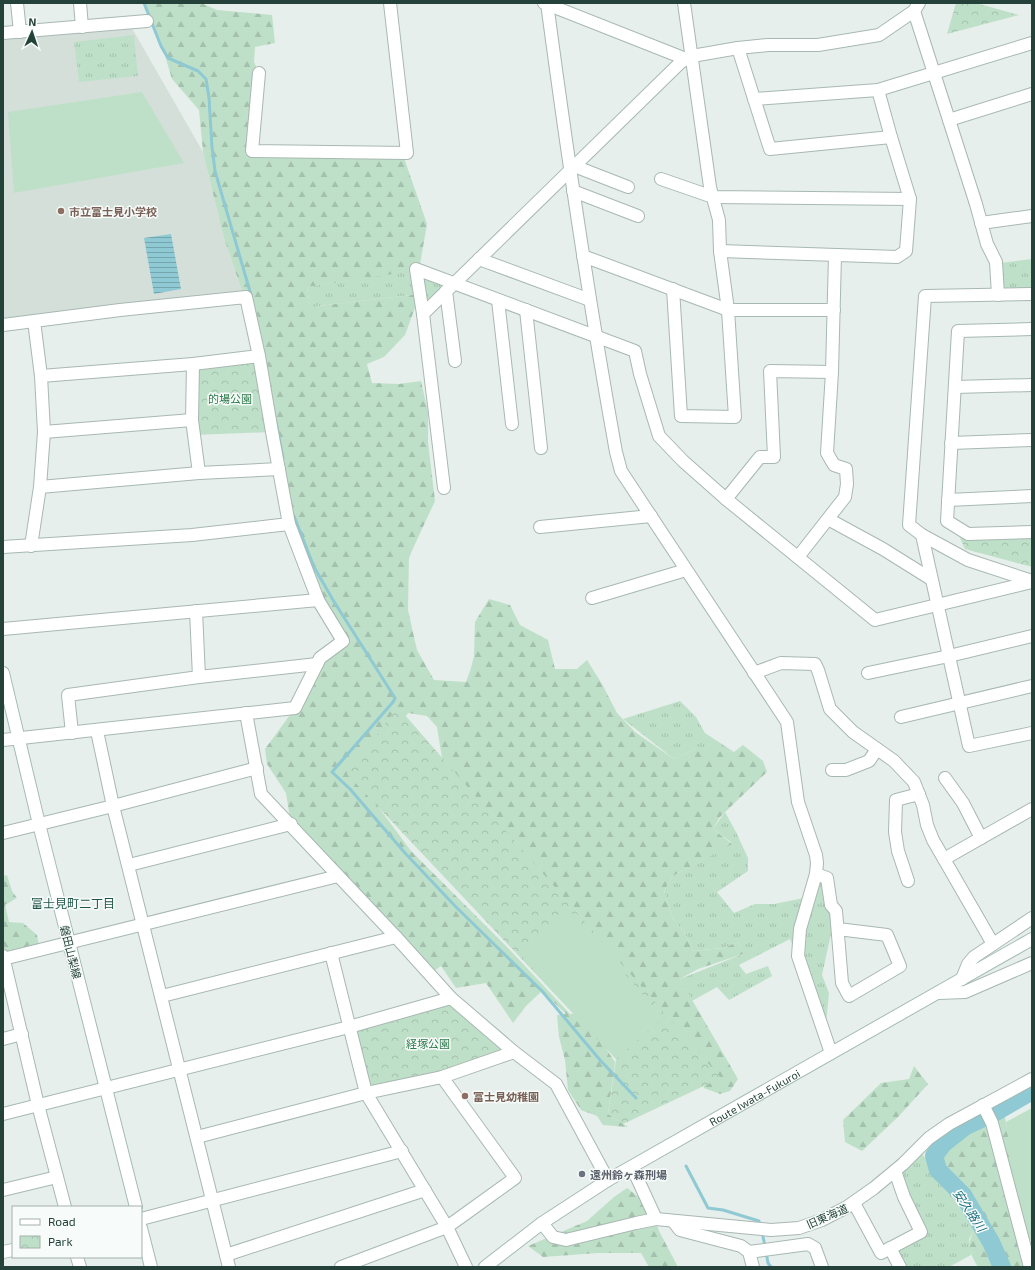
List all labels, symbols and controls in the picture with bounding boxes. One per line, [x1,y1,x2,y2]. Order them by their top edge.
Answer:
north arrow [12,12,52,52]
text: N [28,15,37,28]
place label: 市立富士見小学校 [69,205,157,218]
marker: 市立富士見小学校 [56,206,66,216]
park label: 的場公園 [208,392,252,405]
district label: 富士見町二丁目 [31,896,115,910]
street label: 磐田山梨線 [58,924,84,980]
park label: 経塚公園 [406,1037,450,1050]
street label: Route Iwata-Fukuroi [707,1066,802,1128]
place label: 富士見幼稚園 [473,1090,539,1103]
marker: 富士見幼稚園 [460,1091,470,1101]
place label: 遠州鈴ヶ森刑場 [590,1168,667,1181]
marker: 遠州鈴ヶ森刑場 [577,1169,587,1179]
water label: 安久路川 [951,1186,990,1235]
street label: 旧東海道 [804,1201,850,1231]
legend [12,1206,142,1258]
text: Road [48,1214,76,1228]
text: Park [48,1234,73,1248]

